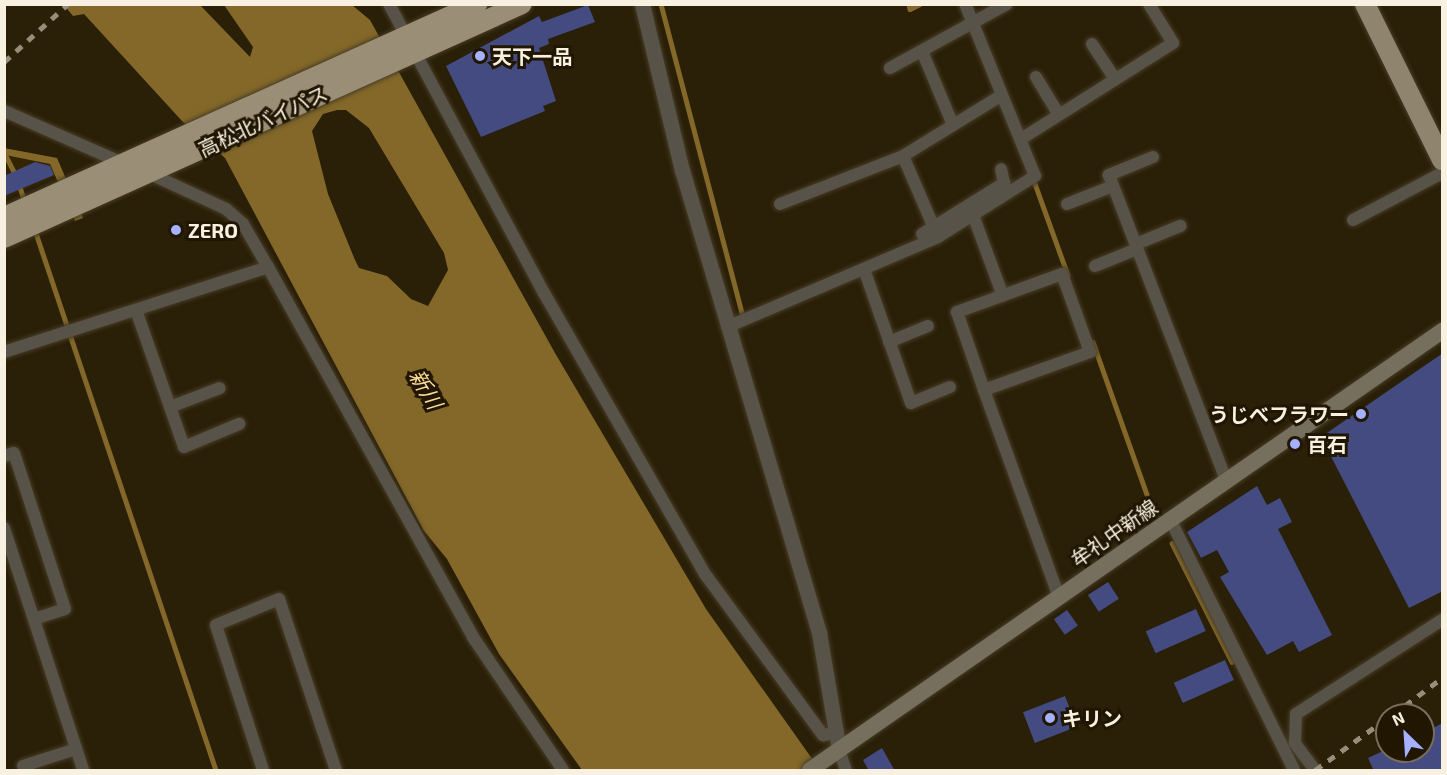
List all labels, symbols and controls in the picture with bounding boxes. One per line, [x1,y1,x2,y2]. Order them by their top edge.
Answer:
place label: 天下一品 [492,44,572,68]
marker: 天下一品 [473,49,487,63]
street label: 高松北バイパス [194,81,332,161]
place label: ZERO [188,218,238,242]
marker: ZERO [169,223,183,237]
water label: 新川 [404,365,448,413]
place label: うじべフラワー [1209,402,1349,426]
marker: うじべフラワー [1354,407,1368,421]
place label: 百石 [1307,432,1347,456]
marker: 百石 [1288,437,1302,451]
street label: 牟礼中新線 [1066,494,1162,572]
north arrow [1375,703,1435,763]
place label: キリン [1062,706,1122,730]
text: N [1389,707,1407,729]
marker: キリン [1043,711,1057,725]

